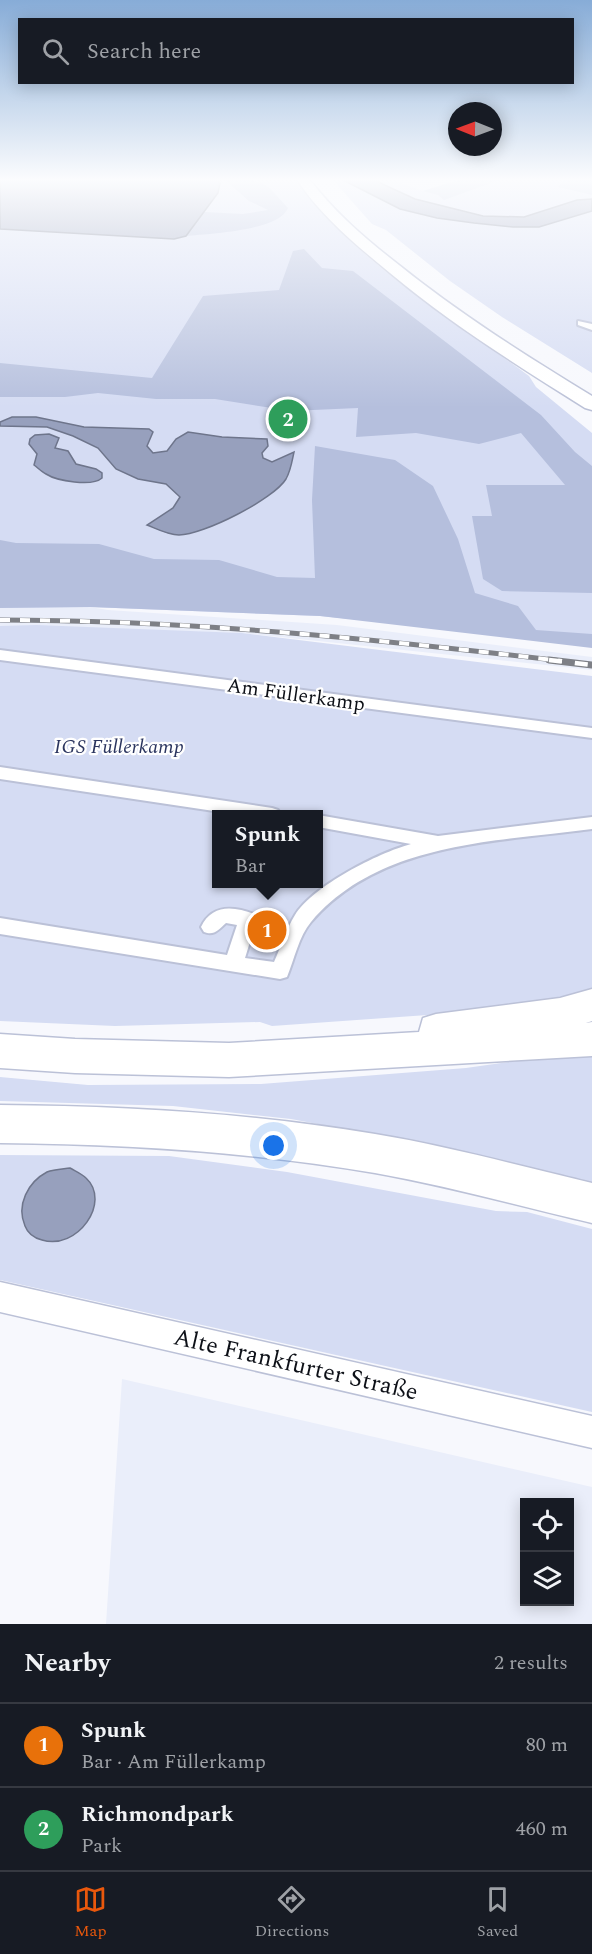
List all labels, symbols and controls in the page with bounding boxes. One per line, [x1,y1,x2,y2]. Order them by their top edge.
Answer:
search box [18,18,574,84]
icon: search [39,35,72,68]
text: Search here [87,35,201,68]
north arrow [448,102,502,156]
pin: 2 [268,396,308,442]
street label: Am Füllerkamp [225,670,367,720]
park label: IGS Füllerkamp [54,732,184,762]
popup [212,810,323,888]
text: Spunk [235,818,300,851]
text: Bar [235,851,266,881]
pin: 1 [248,908,286,952]
your location [259,1131,288,1160]
street label: Alte Frankfurter Straße [170,1319,421,1411]
map controls [520,1498,574,1606]
button: locate [520,1498,574,1552]
button: layers [520,1552,574,1606]
text: Nearby [24,1643,110,1683]
text: 2 results [494,1648,568,1678]
text: Spunk [81,1714,146,1747]
text: 1 [38,1730,49,1760]
text: 80 m [526,1730,568,1760]
text: Bar · Am Füllerkamp [81,1747,266,1777]
text: Richmondpark [81,1798,234,1831]
text: 2 [38,1814,49,1844]
text: 460 m [516,1814,568,1844]
text: Park [81,1831,122,1861]
tab: Map [74,1883,107,1943]
tab: Directions [255,1883,329,1943]
tab: Saved [477,1883,518,1943]

